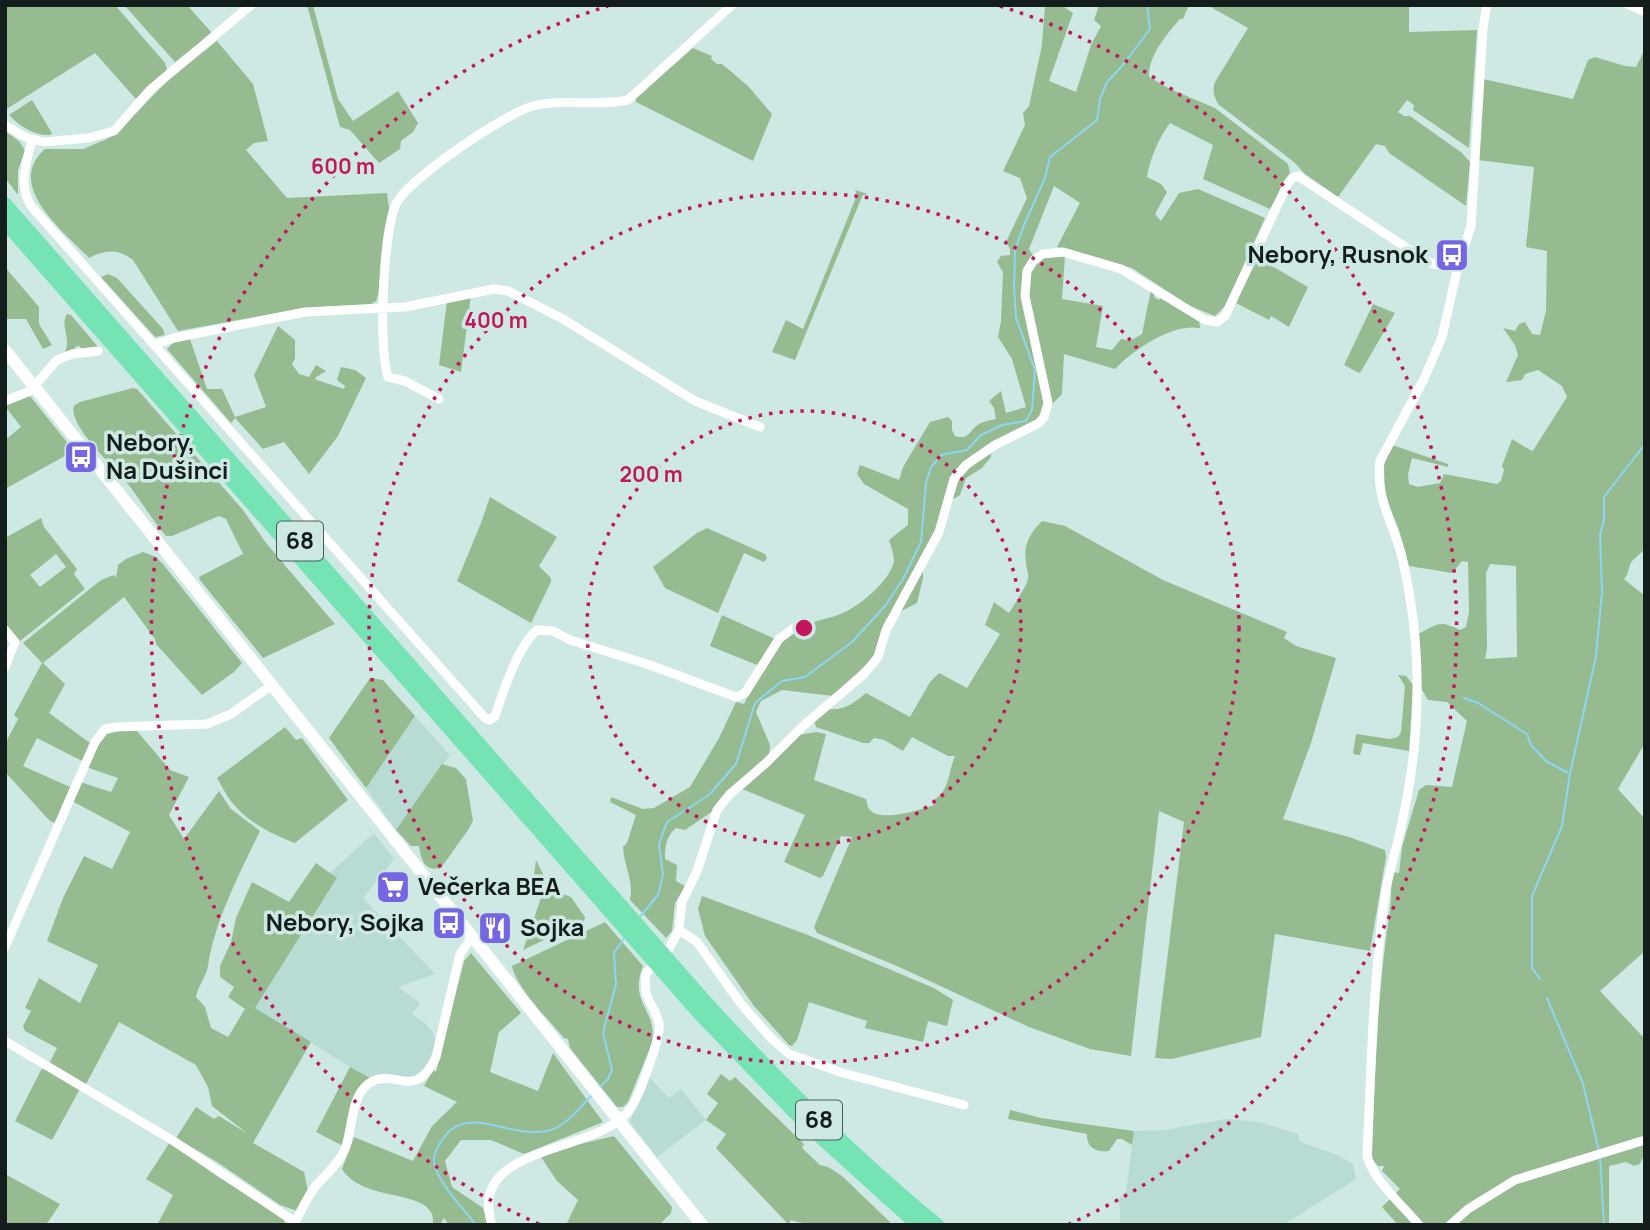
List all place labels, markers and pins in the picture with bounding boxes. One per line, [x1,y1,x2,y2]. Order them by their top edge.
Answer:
bus stop icon: Nebory, Rusnok [1433,236,1471,274]
place label: Nebory, Rusnok [1248,237,1429,270]
place label: Nebory, Na Dušinci [106,425,228,486]
bus stop icon: Nebory, Na Dušinci [62,438,100,476]
centre of rings [792,616,816,640]
supermarket icon: Večerka BEA [374,868,412,906]
place label: Večerka BEA [418,869,561,902]
bus stop icon: Nebory, Sojka [430,904,468,942]
place label: Nebory, Sojka [266,905,424,938]
restaurant icon: Sojka [476,909,514,947]
place label: Sojka [520,910,584,943]

